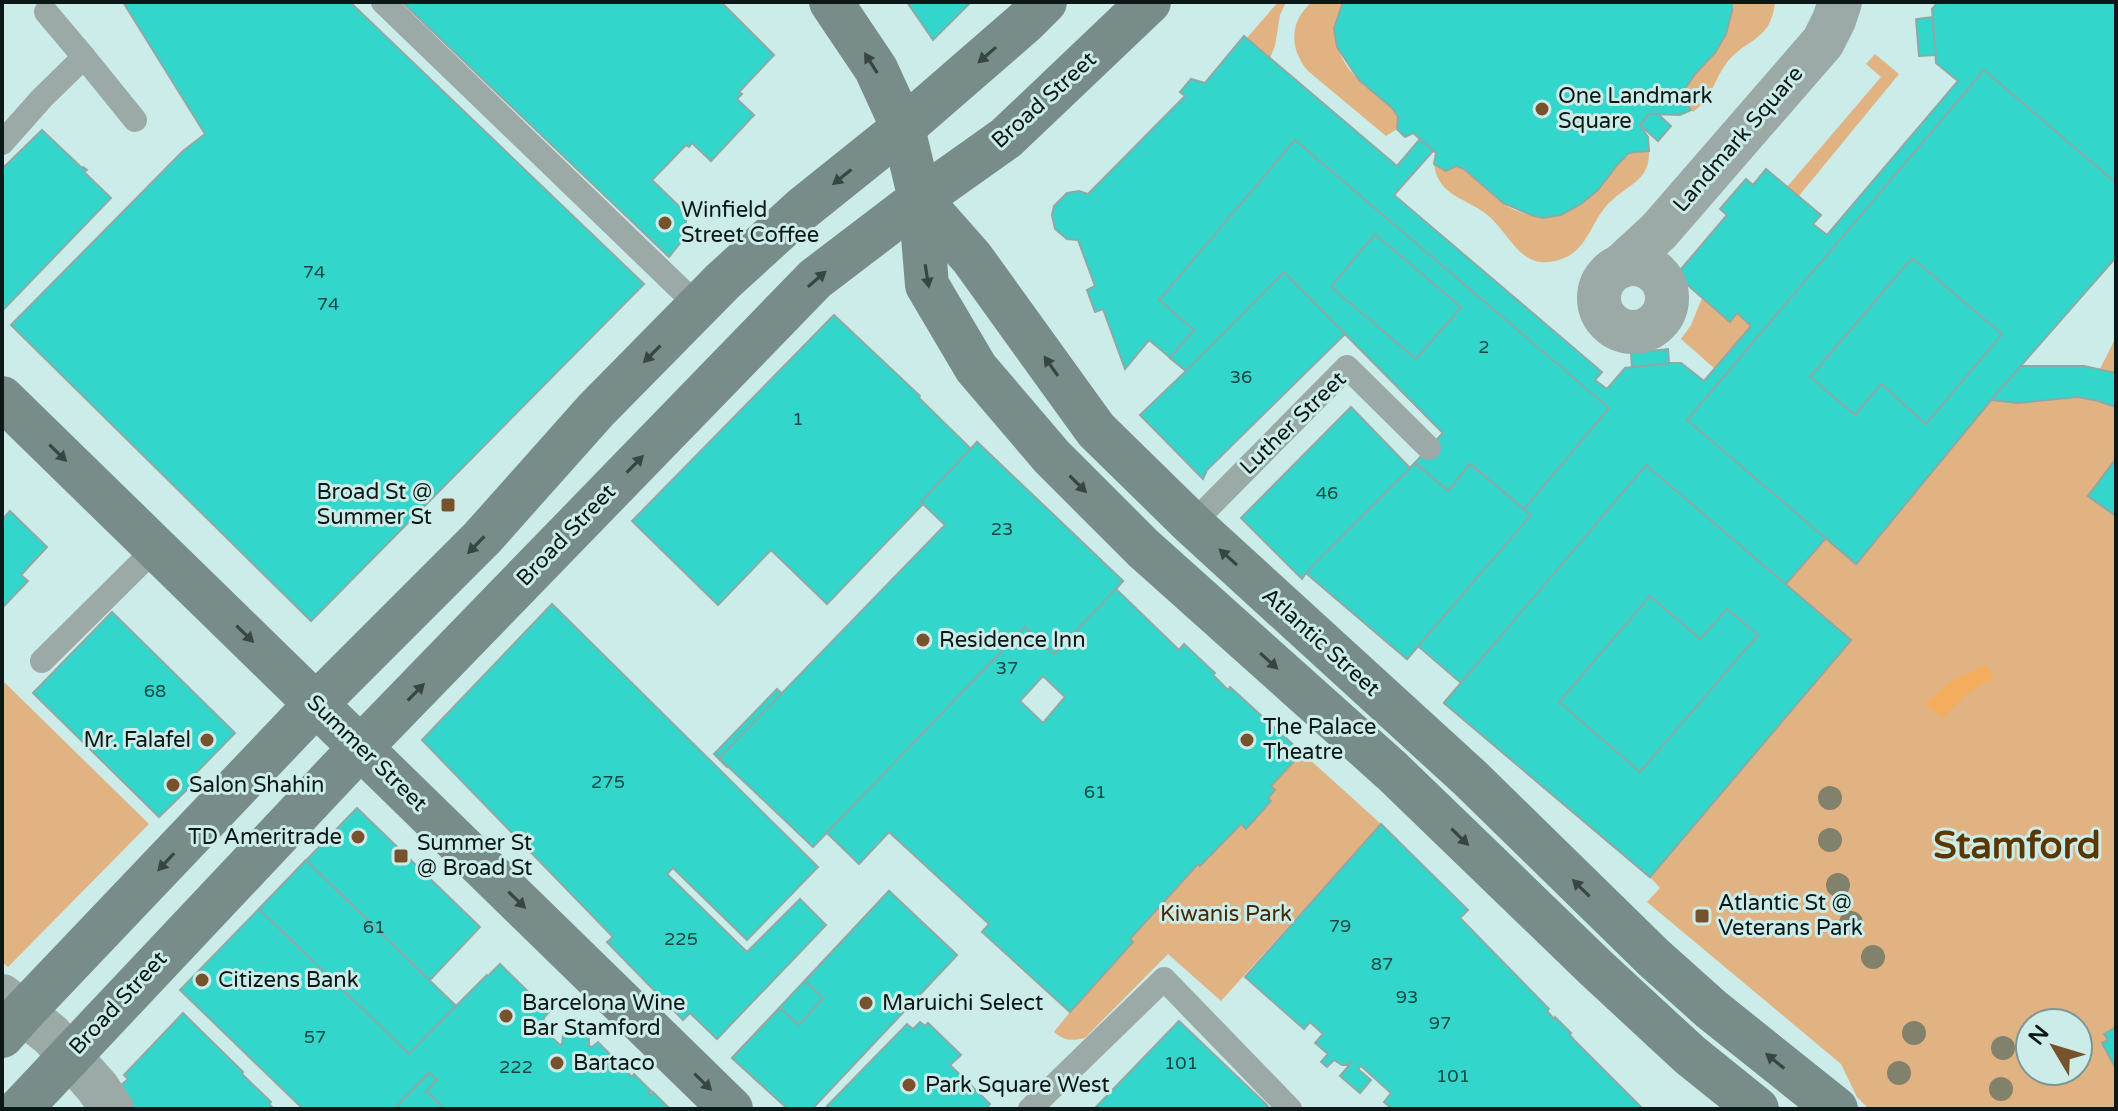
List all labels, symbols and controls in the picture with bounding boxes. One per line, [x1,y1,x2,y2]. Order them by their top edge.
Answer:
one-way arrow [978,46,998,63]
street label: Broad Street [986,46,1102,154]
one-way arrow [864,52,878,74]
street label: Landmark Square [1668,61,1808,217]
place label: One Landmark Square [1558,83,1713,134]
marker: One Landmark Square [1533,100,1551,118]
one-way arrow [832,168,852,184]
place label: Winfield Street Coffee [681,197,819,248]
marker: Winfield Street Coffee [656,214,674,232]
house number: 74 [303,261,325,283]
one-way arrow [921,264,934,289]
one-way arrow [807,270,826,288]
house number: 74 [317,293,339,315]
house number: 2 [1478,336,1490,358]
one-way arrow [643,344,662,363]
one-way arrow [1044,355,1059,376]
house number: 36 [1230,366,1252,388]
street label: Luther Street [1235,366,1351,480]
house number: 1 [792,408,804,430]
one-way arrow [48,443,67,461]
one-way arrow [625,455,643,474]
one-way arrow [1069,474,1087,493]
place label: Broad St @ Summer St [317,479,432,530]
street label: Broad Street [511,479,621,591]
house number: 46 [1316,482,1338,504]
marker: Broad St @ Summer St [439,496,457,514]
house number: 23 [991,518,1013,540]
one-way arrow [467,535,486,554]
one-way arrow [1218,548,1237,566]
street label: Atlantic Street [1257,582,1385,702]
one-way arrow [235,624,254,643]
place label: Residence Inn [939,627,1086,653]
marker: Residence Inn [914,631,932,649]
one-way arrow [1259,651,1278,669]
house number: 37 [996,657,1018,679]
house number: 68 [144,680,166,702]
one-way arrow [406,683,424,702]
street label: Summer Street [302,689,432,817]
place label: The Palace Theatre [1263,714,1376,765]
place label: Mr. Falafel [83,727,191,753]
marker: Mr. Falafel [198,731,216,749]
marker: The Palace Theatre [1238,731,1256,749]
house number: 275 [591,771,625,793]
place label: Salon Shahin [189,772,324,798]
marker: Salon Shahin [164,776,182,794]
house number: 61 [1084,781,1106,803]
district label: Stamford [1933,823,2101,869]
place label: TD Ameritrade [188,824,342,850]
one-way arrow [1450,827,1469,845]
marker: TD Ameritrade [349,828,367,846]
place label: Summer St @ Broad St [417,830,532,881]
marker: Summer St @ Broad St [392,847,410,865]
one-way arrow [157,852,175,871]
one-way arrow [1572,879,1591,897]
one-way arrow [507,890,526,909]
place label: Atlantic St @ Veterans Park [1718,890,1863,941]
park label: Kiwanis Park [1160,901,1292,927]
marker: Atlantic St @ Veterans Park [1693,907,1711,925]
house number: 79 [1329,915,1351,937]
house number: 61 [363,916,385,938]
house number: 225 [664,928,698,950]
street label: Broad Street [64,946,172,1060]
house number: 87 [1371,953,1393,975]
place label: Citizens Bank [218,967,359,993]
marker: Citizens Bank [193,971,211,989]
house number: 93 [1396,986,1418,1008]
place label: Barcelona Wine Bar Stamford [522,990,685,1041]
place label: Maruichi Select [882,990,1043,1016]
marker: Maruichi Select [857,994,875,1012]
marker: Barcelona Wine Bar Stamford [497,1007,515,1025]
north arrow [2014,1007,2094,1087]
house number: 97 [1429,1012,1451,1034]
text: N [2023,1020,2055,1050]
house number: 57 [304,1026,326,1048]
place label: Bartaco [573,1050,655,1076]
house number: 101 [1164,1052,1198,1074]
one-way arrow [1765,1053,1785,1070]
marker: Bartaco [548,1054,566,1072]
house number: 222 [499,1056,533,1078]
house number: 101 [1436,1065,1470,1087]
one-way arrow [693,1072,712,1091]
place label: Park Square West [925,1072,1110,1098]
marker: Park Square West [900,1076,918,1094]

